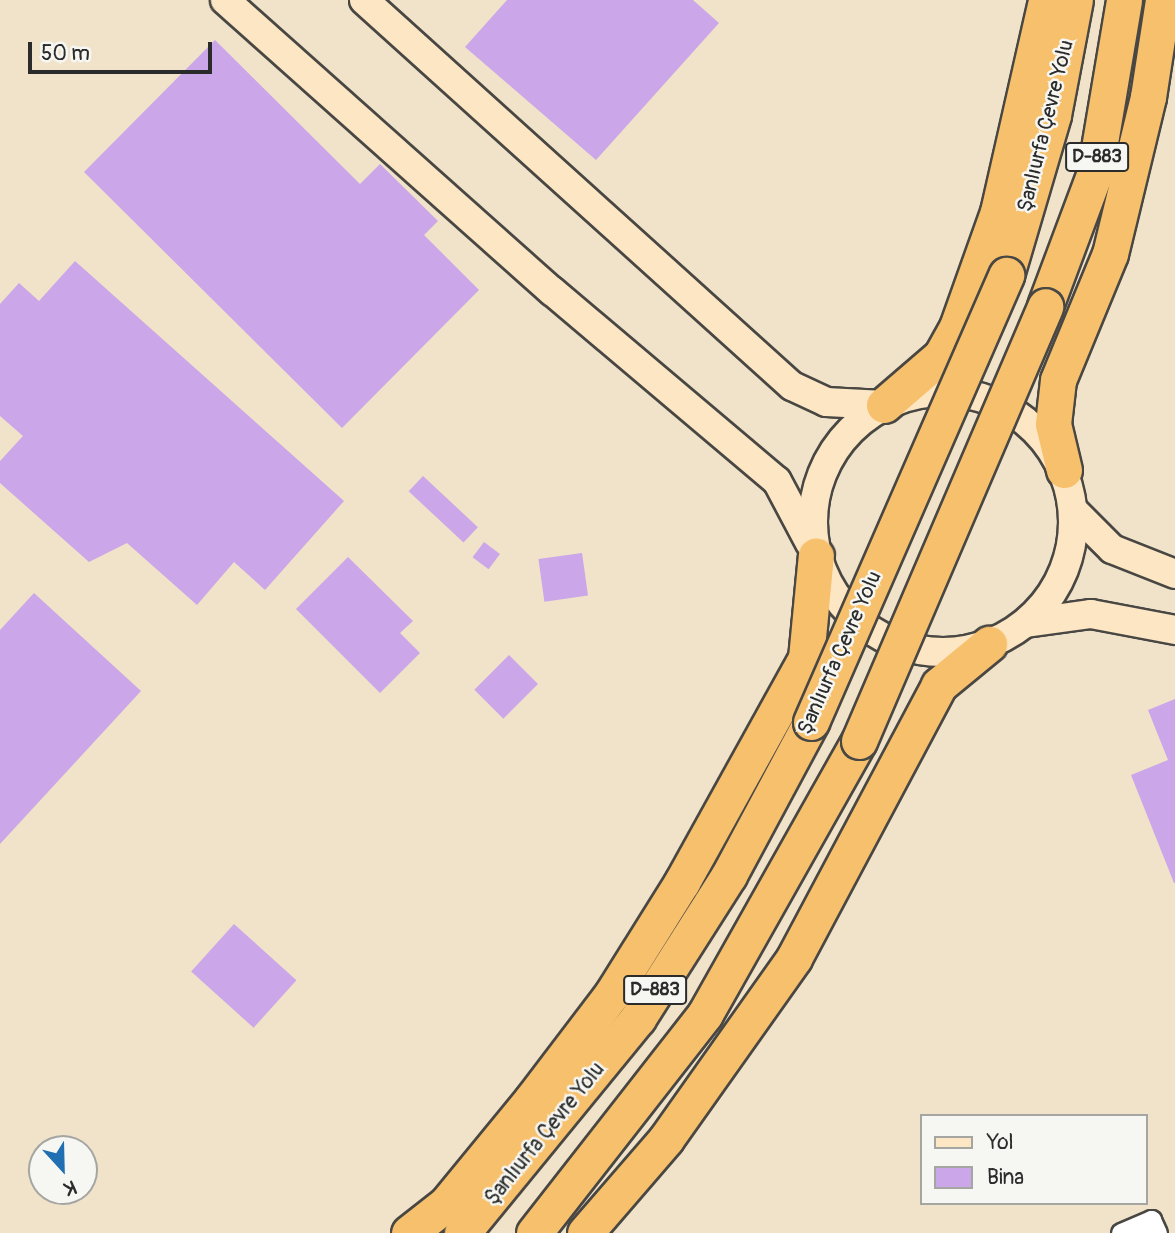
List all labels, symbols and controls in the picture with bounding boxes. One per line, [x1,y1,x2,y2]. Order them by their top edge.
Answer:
scale bar [32,28,215,72]
street label: Şanlıurfa Çevre Yolu [1012,37,1080,215]
text: 50 m [41,40,90,67]
road number: D-883 [1064,141,1130,172]
street label: Şanlıurfa Çevre Yolu [793,567,887,739]
road number: D-883 [622,974,688,1006]
street label: Şanlıurfa Çevre Yolu [480,1058,610,1210]
legend [920,1114,1147,1205]
text: Yol [987,1129,1014,1156]
north arrow [28,1135,98,1205]
text: Bina [987,1164,1024,1191]
text: K [60,1174,80,1201]

